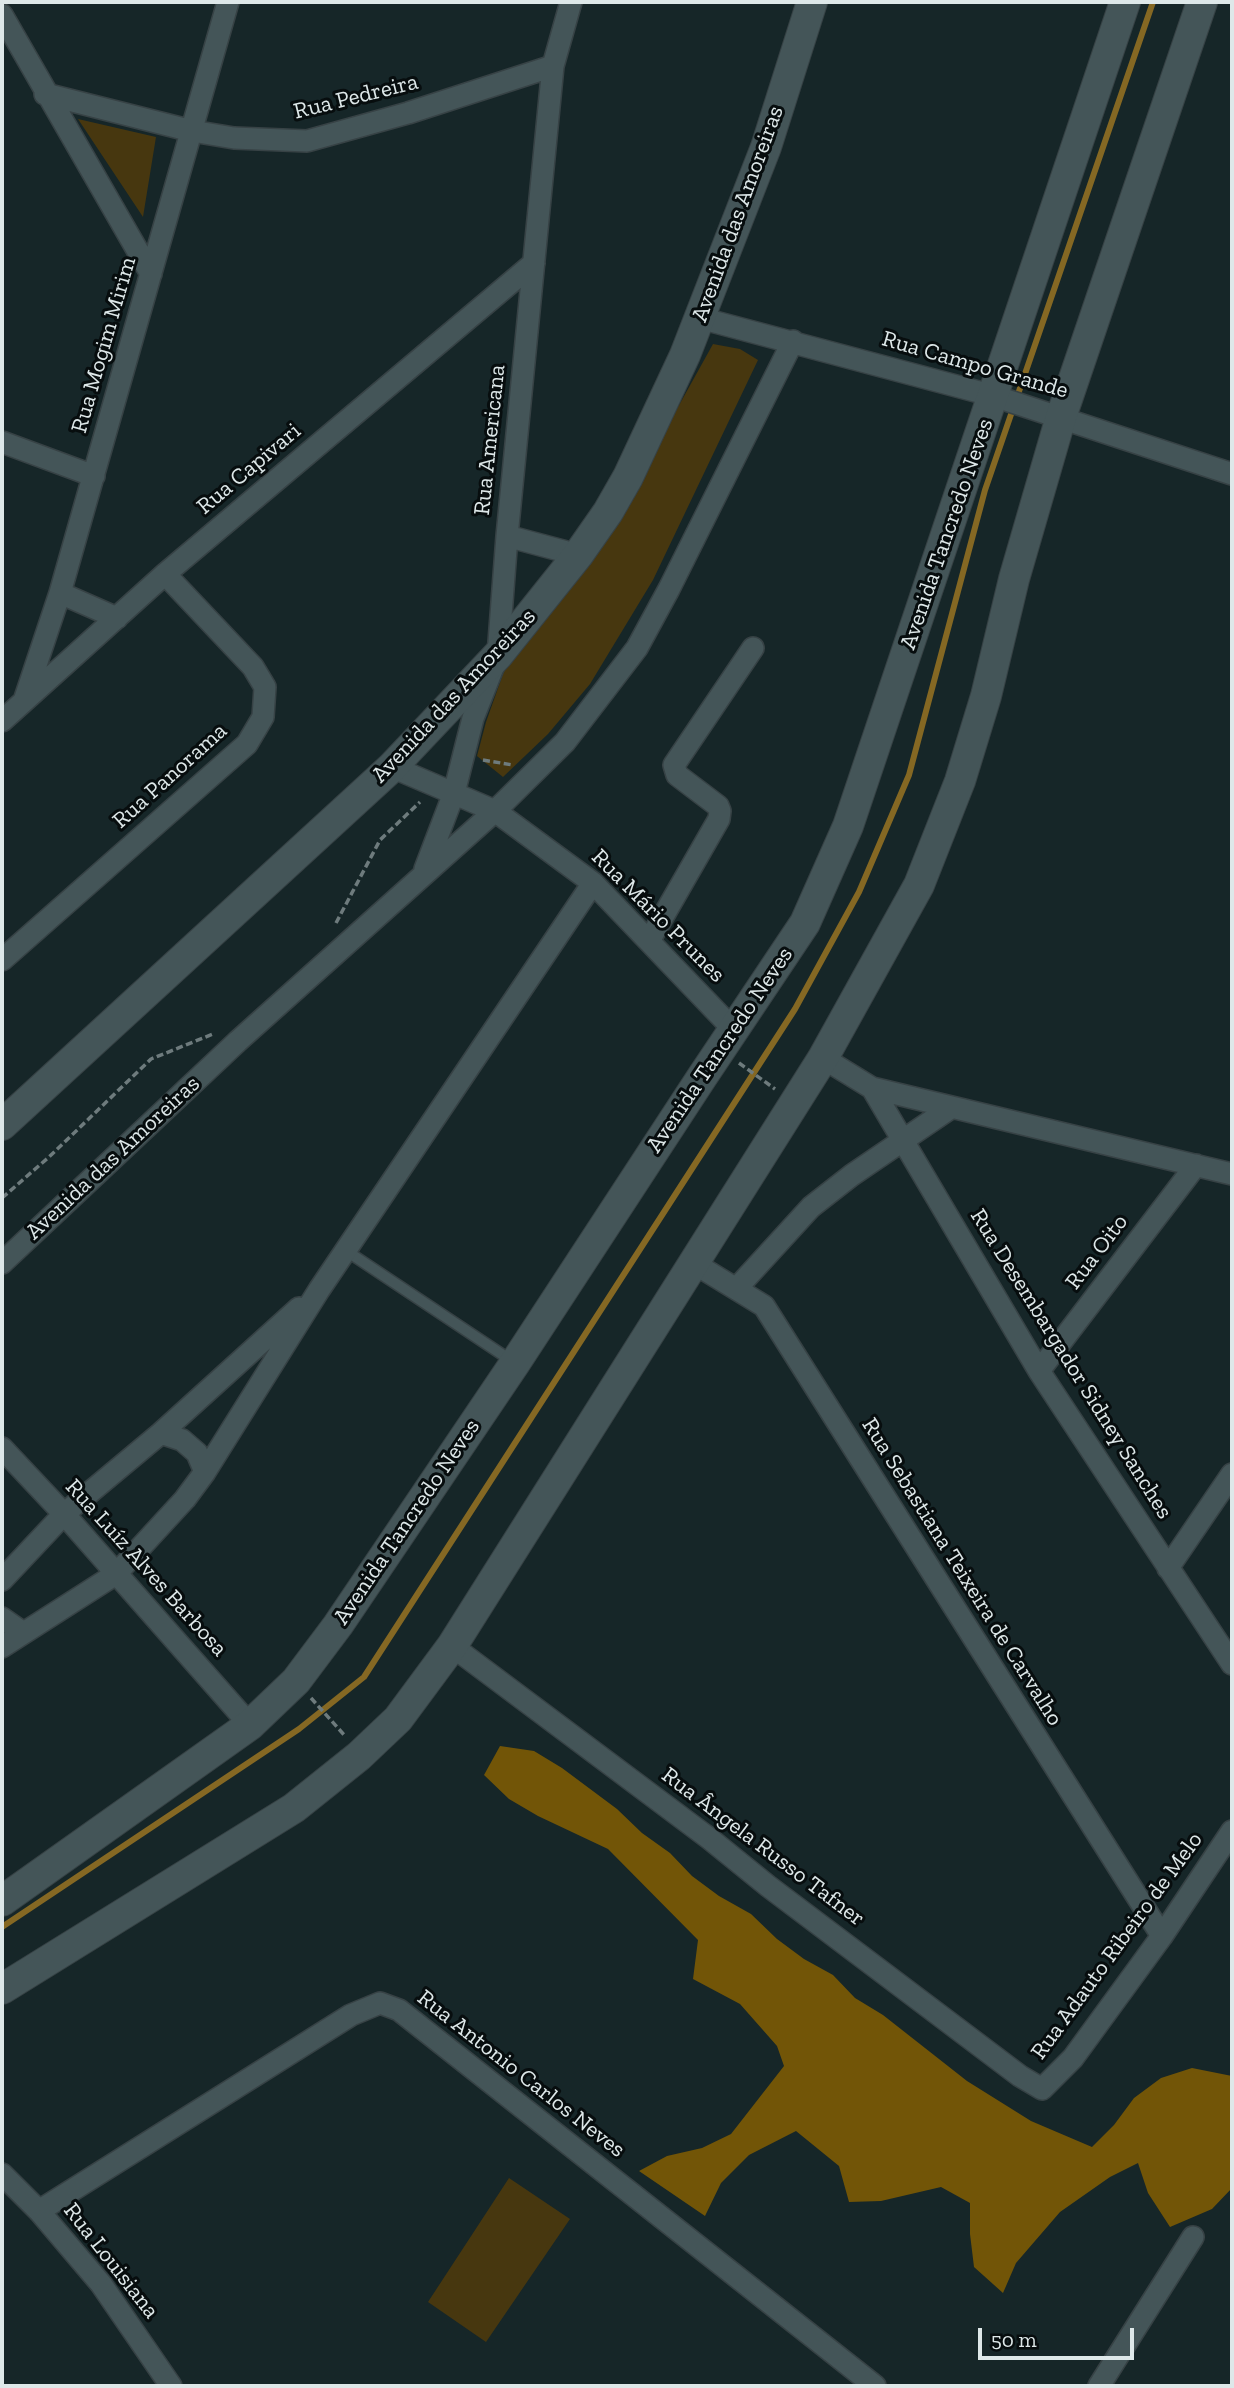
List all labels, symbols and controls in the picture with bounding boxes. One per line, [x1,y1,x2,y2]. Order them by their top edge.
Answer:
street label: Rua Pedreira [291,68,421,126]
street label: Avenida das Amoreiras [686,102,790,326]
street label: Rua Mogim Mirim [66,254,142,436]
street label: Rua Campo Grande [879,325,1071,405]
street label: Rua Americana [468,363,512,517]
street label: Avenida Tancredo Neves [895,415,999,653]
street label: Rua Capivari [191,418,307,520]
street label: Avenida das Amoreiras [366,603,542,789]
street label: Rua Panorama [107,717,233,835]
street label: Rua Mário Prunes [585,843,731,989]
street label: Avenida Tancredo Neves [641,942,799,1158]
street label: Avenida das Amoreiras [20,1070,206,1246]
street label: Rua Desembargador Sidney Sanches [964,1204,1178,1524]
street label: Rua Oito [1060,1209,1134,1295]
street label: Rua Sebastiana Teixeira de Carvalho [855,1413,1069,1731]
street label: Avenida Tancredo Neves [328,1414,486,1630]
street label: Rua Luíz Alves Barbosa [59,1474,233,1662]
street label: Rua Ângela Russo Tafner [656,1762,870,1932]
street label: Rua Adauto Ribeiro de Melo [1025,1827,1209,2065]
street label: Rua Antonio Carlos Neves [412,1984,630,2164]
street label: Rua Louisiana [57,2198,165,2324]
scale bar [982,2314,1138,2358]
text: 50 m [991,2327,1037,2352]

